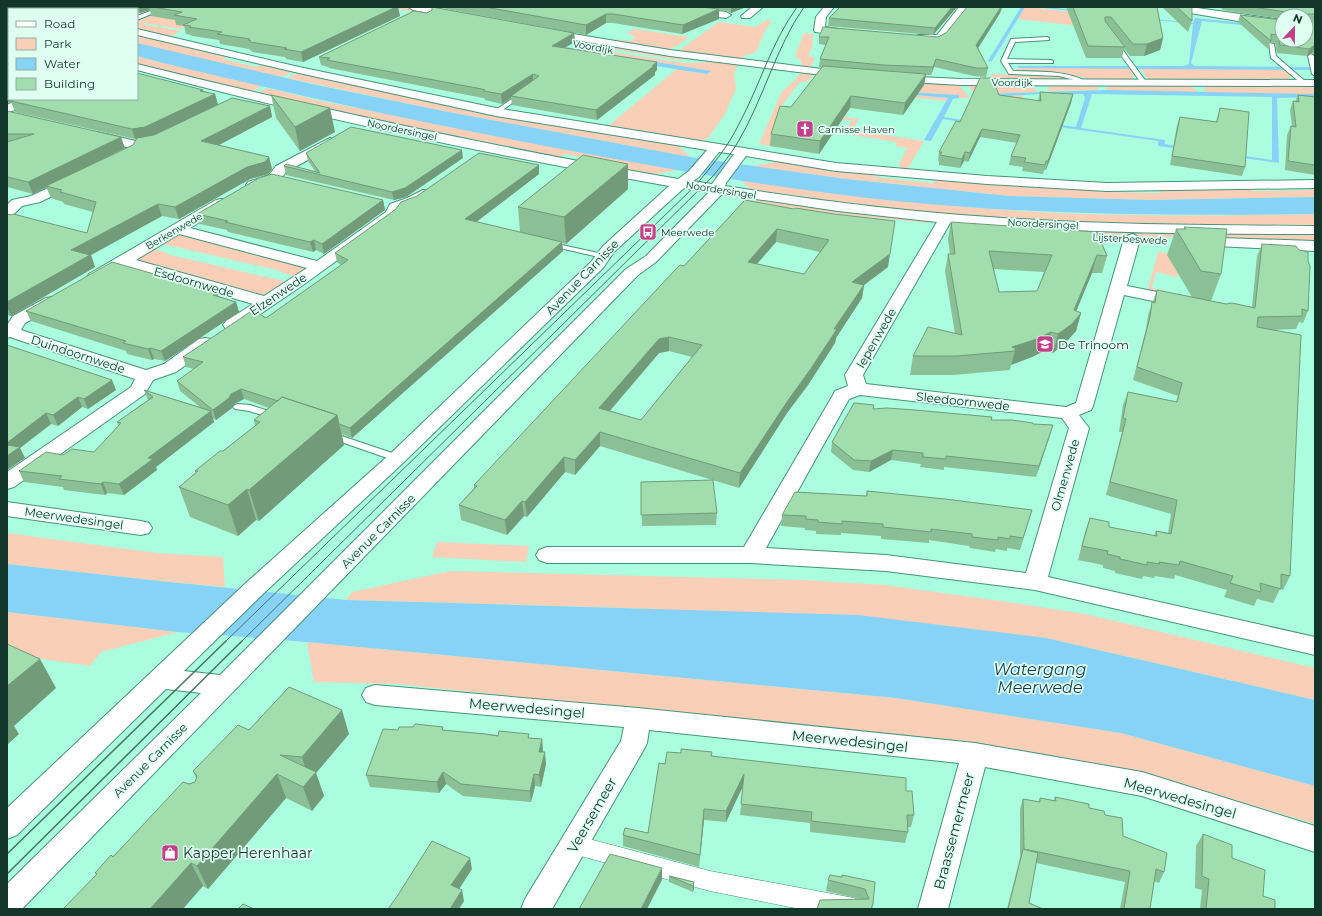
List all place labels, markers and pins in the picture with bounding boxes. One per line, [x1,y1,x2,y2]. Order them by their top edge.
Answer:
church icon: Carnisse Haven [795,119,815,139]
place label: Carnisse Haven [818,123,895,136]
bus stop icon: Meerwede [638,222,658,242]
place label: Meerwede [661,226,714,239]
school or university icon: De Trinoom [1035,334,1055,354]
place label: De Trinoom [1058,337,1129,352]
shop icon: Kapper Herenhaar [160,843,180,863]
place label: Kapper Herenhaar [183,844,313,862]

